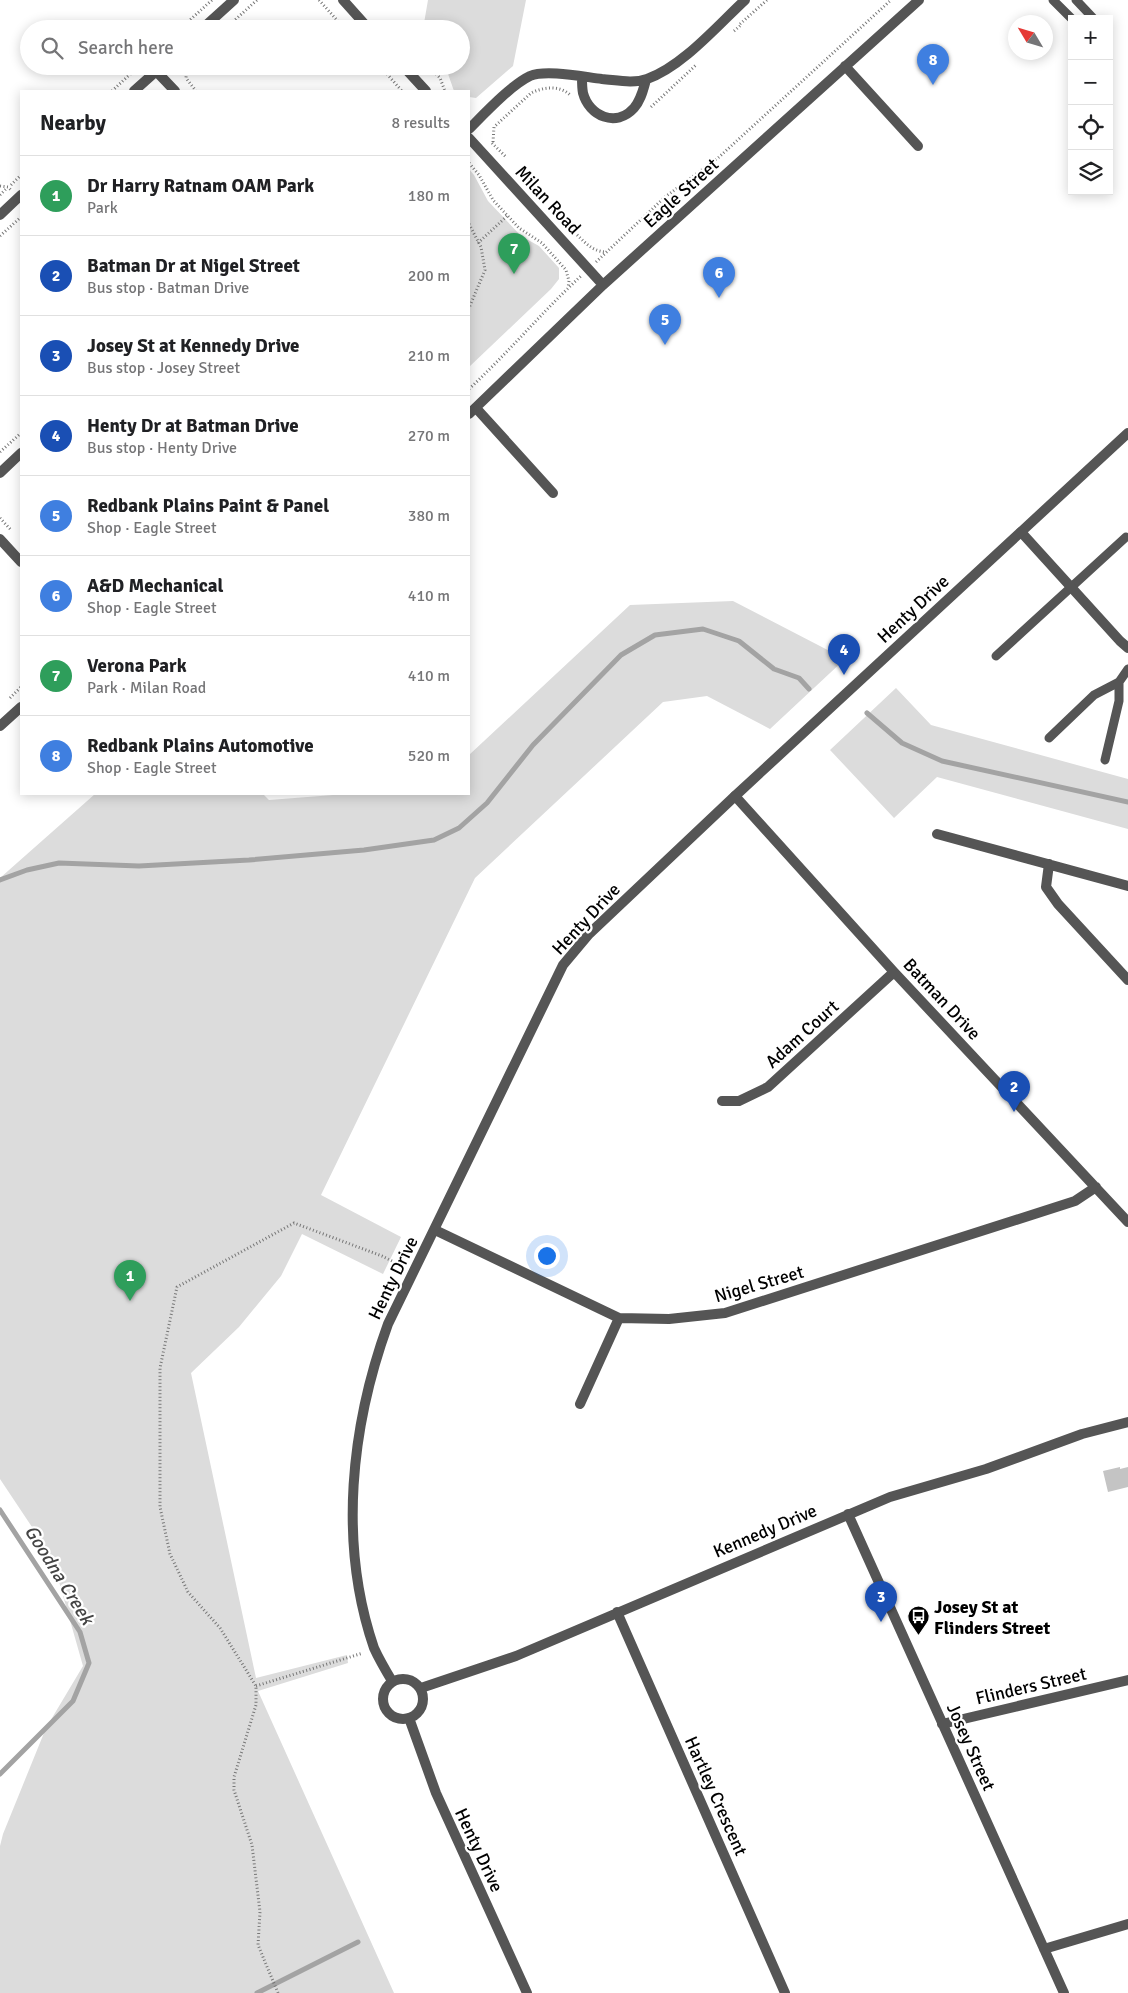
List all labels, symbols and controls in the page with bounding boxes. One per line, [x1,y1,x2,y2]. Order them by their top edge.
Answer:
north arrow [1008,15,1053,60]
map controls [1068,15,1113,195]
button: + [1068,15,1113,60]
search box [20,20,470,75]
icon: search [38,34,66,62]
text: Search here [78,36,174,60]
pin: 8 [917,44,949,85]
button: − [1068,60,1113,105]
button: locate [1068,105,1113,150]
text: Nearby [40,110,106,136]
text: 8 results [391,113,450,133]
button: layers [1068,150,1113,195]
street label: Eagle Street [639,154,723,232]
street label: Milan Road [511,161,585,239]
text: Dr Harry Ratnam OAM Park [87,174,314,198]
text: 1 [52,186,60,206]
text: 180 m [408,186,450,206]
text: Park [87,198,118,218]
pin: 7 [498,233,530,274]
text: Batman Dr at Nigel Street [87,254,300,278]
pin: 6 [703,257,735,298]
text: 2 [52,266,60,286]
text: 200 m [408,266,450,286]
text: Bus stop · Batman Drive [87,278,249,298]
pin: 5 [649,304,681,345]
text: Josey St at Kennedy Drive [87,334,300,358]
text: 3 [52,346,60,366]
text: 210 m [408,346,450,366]
text: Bus stop · Josey Street [87,358,240,378]
text: Henty Dr at Batman Drive [87,414,299,438]
text: 4 [52,426,60,446]
text: 270 m [408,426,450,446]
text: Bus stop · Henty Drive [87,438,237,458]
text: Redbank Plains Paint & Panel [87,494,329,518]
text: 5 [52,506,60,526]
text: 380 m [408,506,450,526]
text: Shop · Eagle Street [87,518,217,538]
street label: Henty Drive [873,570,953,648]
text: A&D Mechanical [87,574,224,598]
text: 6 [52,586,60,606]
text: 410 m [408,586,450,606]
text: Shop · Eagle Street [87,598,217,618]
pin: 4 [828,634,860,675]
text: Verona Park [87,654,187,678]
text: 7 [52,666,60,686]
text: 410 m [408,666,450,686]
text: Park · Milan Road [87,678,206,698]
text: Redbank Plains Automotive [87,734,314,758]
text: 8 [52,746,60,766]
text: 520 m [408,746,450,766]
text: Shop · Eagle Street [87,758,217,778]
street label: Henty Drive [547,879,625,959]
street label: Batman Drive [899,954,985,1044]
street label: Adam Court [761,995,843,1073]
pin: 2 [998,1071,1030,1112]
street label: Henty Drive [363,1233,423,1323]
your location [534,1243,560,1269]
pin: 1 [114,1260,146,1301]
street label: Nigel Street [712,1261,806,1307]
street label: Kennedy Drive [710,1499,820,1563]
water label: Goodna Creek [19,1521,100,1630]
pin: 3 [865,1581,897,1622]
place label: Josey St at Flinders Street [934,1596,1050,1639]
bus stop icon: Josey St at Flinders Street [906,1605,930,1636]
street label: Flinders Street [973,1663,1089,1709]
street label: Josey Street [942,1700,1000,1794]
street label: Hartley Crescent [680,1733,752,1859]
street label: Henty Drive [450,1805,508,1895]

